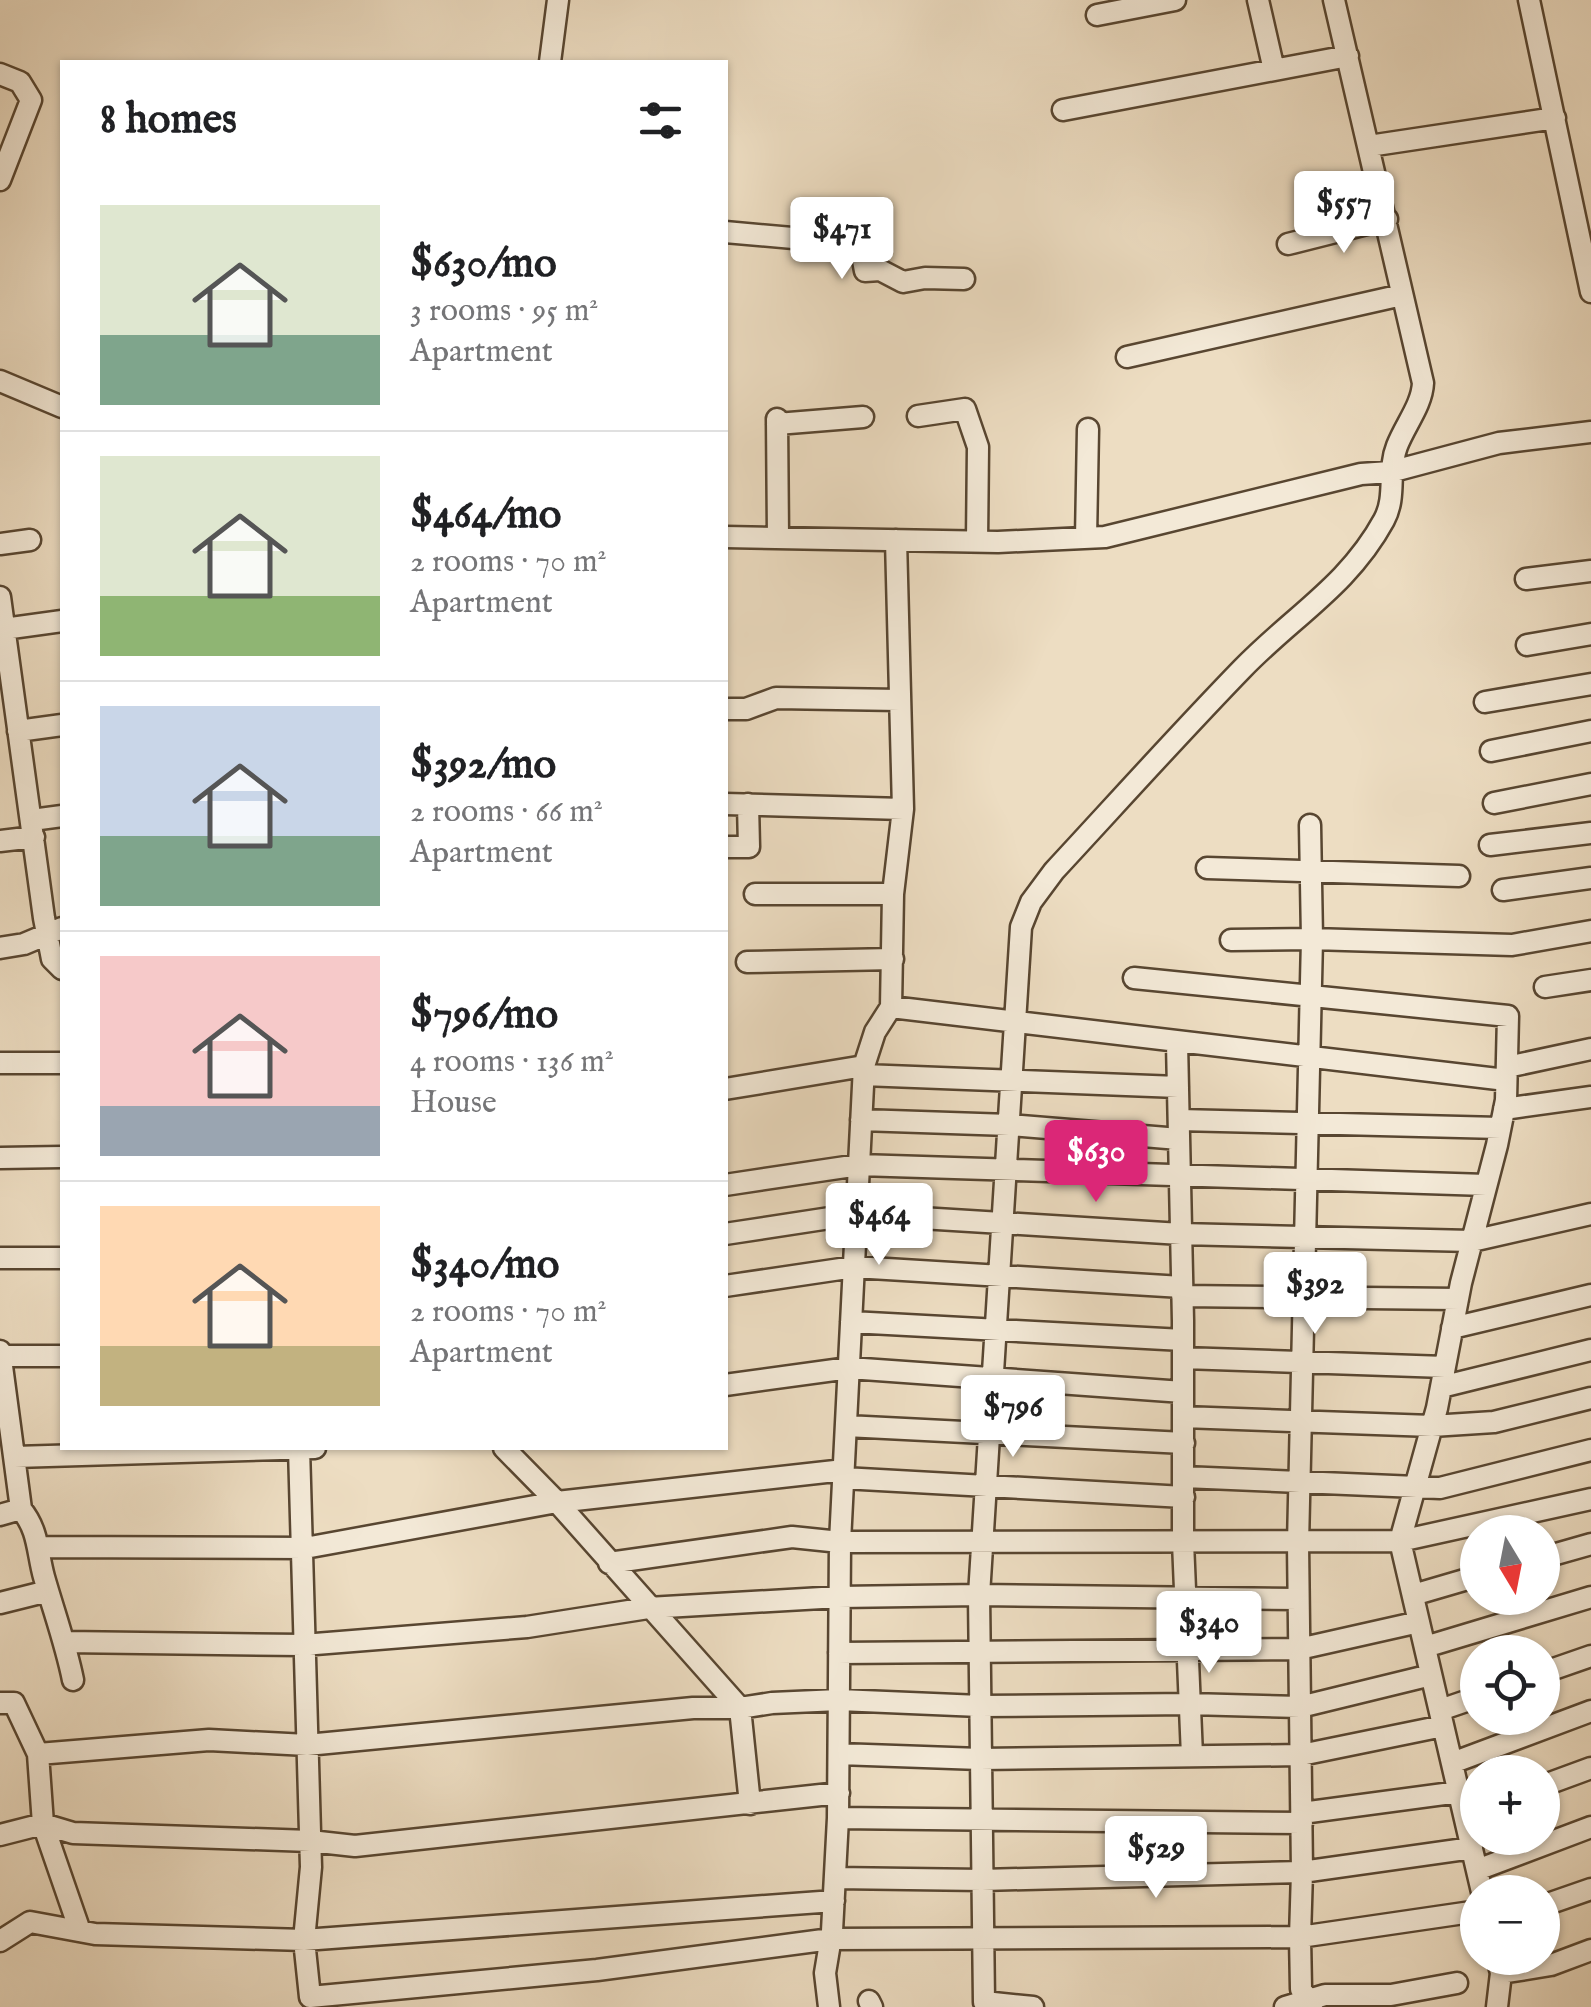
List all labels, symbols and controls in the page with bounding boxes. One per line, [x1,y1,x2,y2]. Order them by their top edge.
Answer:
icon: filters [633,93,688,148]
text: 8 homes [100,94,237,147]
pin: $557 [1285,171,1403,256]
text: $557 [1316,183,1372,224]
pin: $471 [783,197,901,282]
text: $471 [812,209,872,250]
text: $630/mo [410,238,557,291]
icon: home [180,245,300,365]
text: 3 rooms · 95 m² [410,291,598,332]
text: Apartment [410,332,553,373]
text: $464/mo [410,489,561,542]
icon: home [180,496,300,616]
text: 2 rooms · 70 m² [410,542,607,583]
text: Apartment [410,583,553,624]
text: $392/mo [410,739,556,792]
icon: home [180,746,300,866]
text: 2 rooms · 66 m² [410,792,603,833]
text: Apartment [410,833,553,874]
text: $796/mo [410,989,558,1042]
icon: home [180,996,300,1116]
text: 4 rooms · 136 m² [410,1042,614,1083]
text: House [410,1083,497,1124]
pin: $630 [1037,1120,1155,1205]
text: $630 [1067,1132,1125,1173]
pin: $464 [820,1183,938,1268]
text: $464 [848,1195,910,1236]
text: $340/mo [410,1239,559,1292]
icon: home [180,1246,300,1366]
pin: $392 [1256,1252,1374,1337]
text: $392 [1286,1264,1344,1305]
text: 2 rooms · 70 m² [410,1292,607,1333]
text: Apartment [410,1333,553,1374]
pin: $796 [954,1375,1072,1460]
text: $796 [983,1387,1043,1428]
north arrow [1460,1515,1560,1615]
map controls [1460,1515,1560,1975]
pin: $340 [1150,1591,1268,1676]
text: $340 [1178,1603,1240,1644]
button: locate [1460,1635,1560,1735]
button: + [1460,1755,1560,1855]
pin: $529 [1097,1816,1215,1901]
text: $529 [1127,1828,1185,1869]
button: − [1460,1875,1560,1975]

